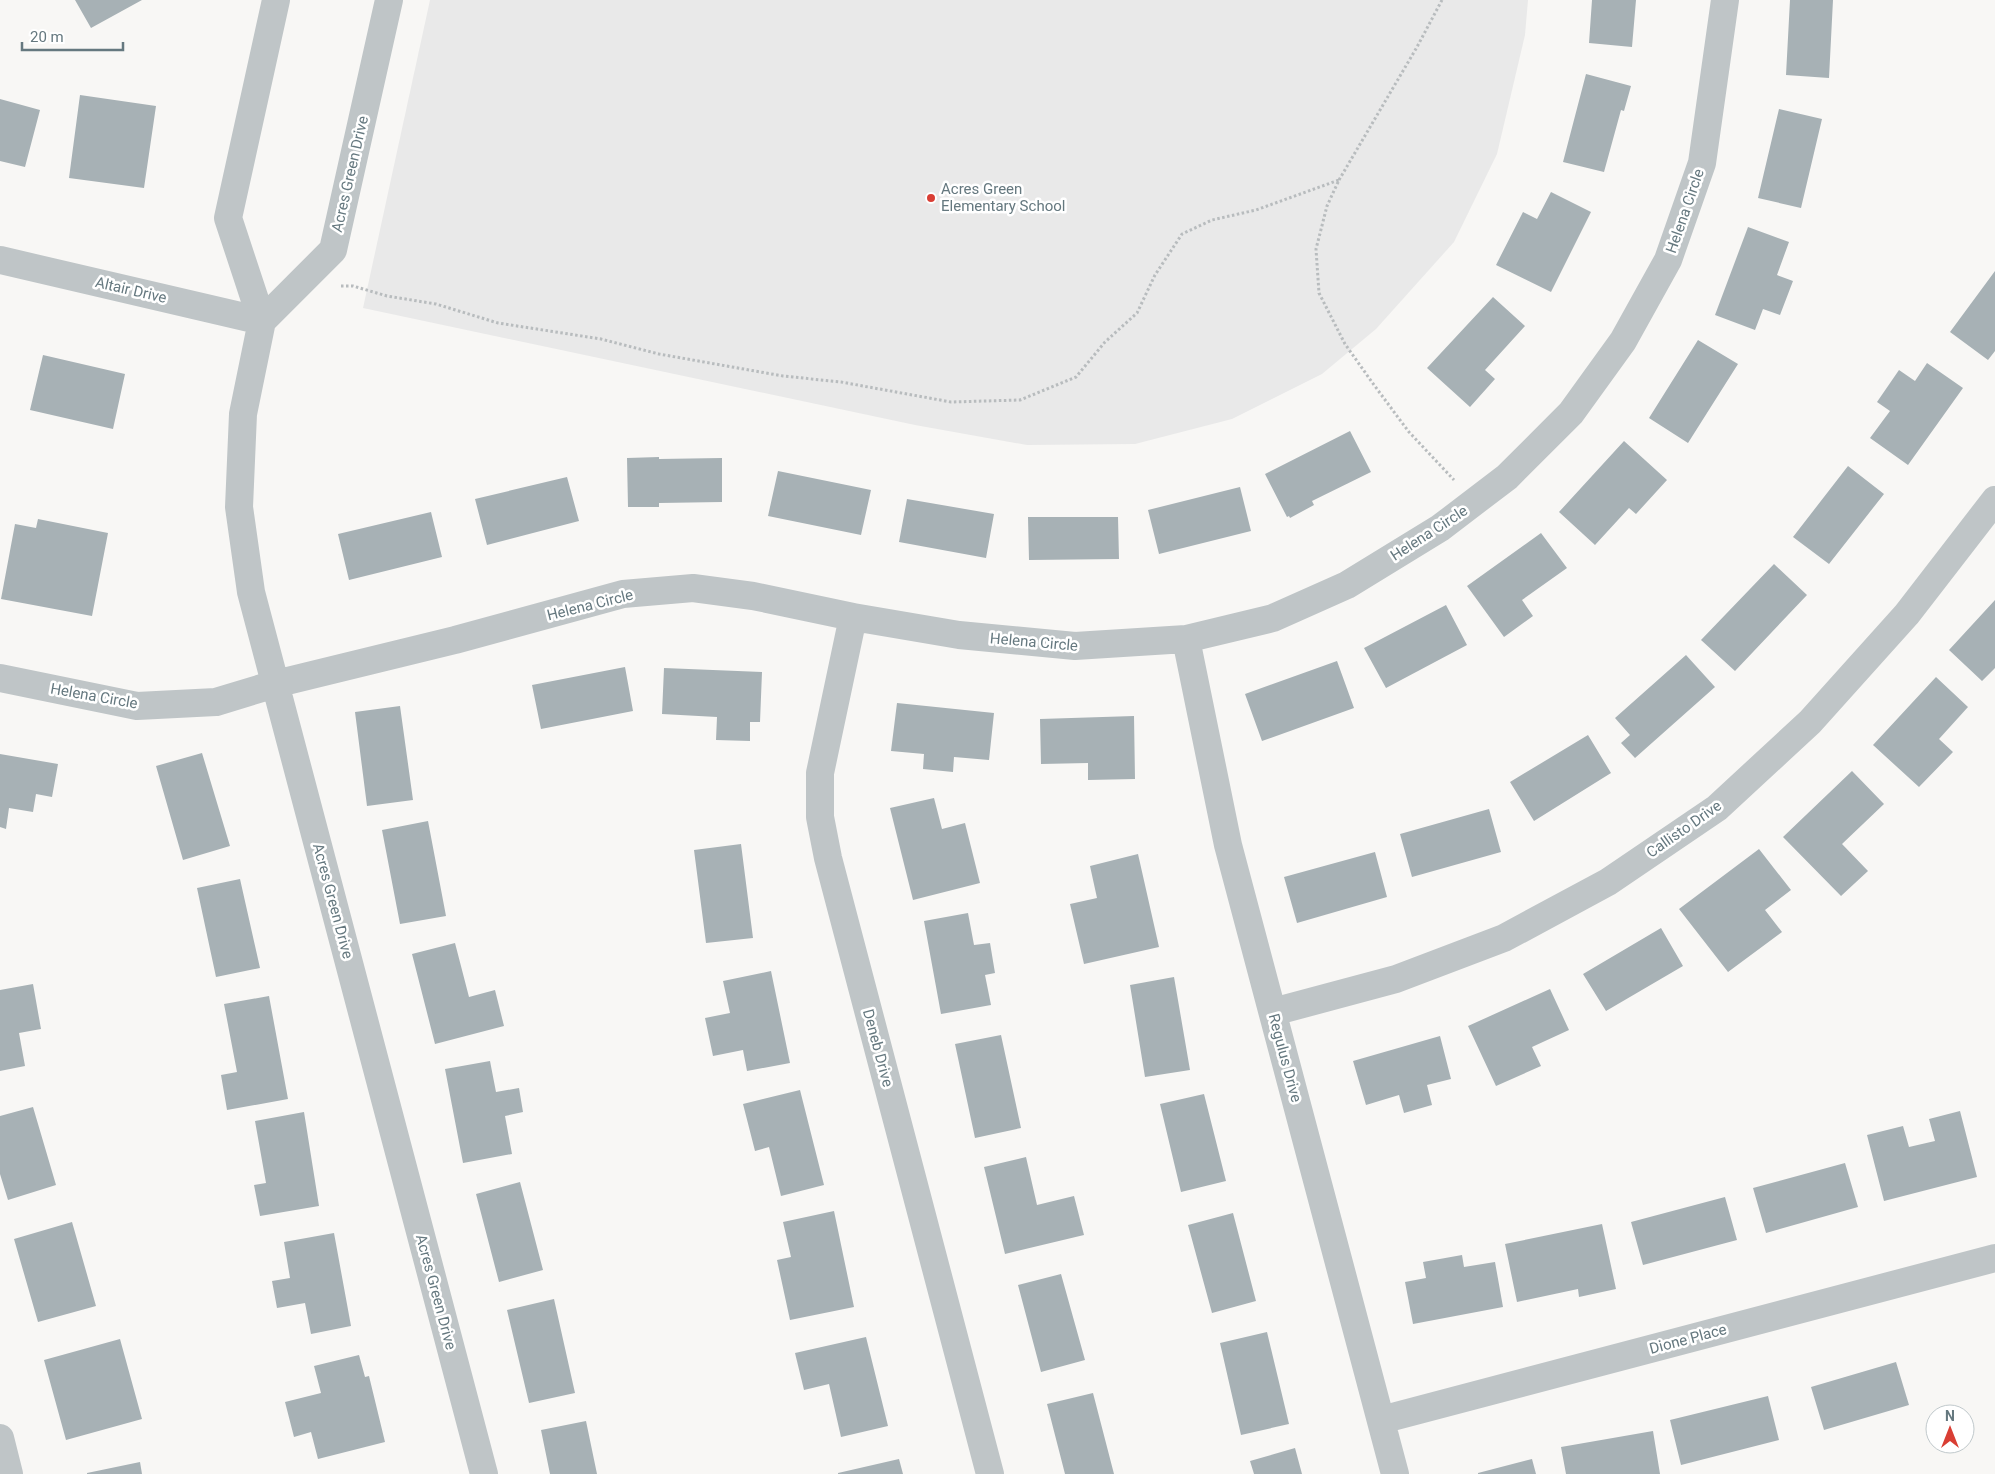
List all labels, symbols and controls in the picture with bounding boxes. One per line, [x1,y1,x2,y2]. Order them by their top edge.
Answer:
scale bar [22,20,124,52]
text: 20 m [30,28,64,46]
street label: Acres Green Drive [328,114,372,234]
street label: Helena Circle [1662,166,1708,256]
place label: Acres Green Elementary School [941,180,1065,215]
marker: Acres Green Elementary School [925,192,937,204]
street label: Altair Drive [94,273,168,307]
street label: Helena Circle [1387,501,1471,565]
street label: Helena Circle [545,586,635,624]
street label: Helena Circle [989,629,1079,655]
street label: Helena Circle [49,679,139,713]
street label: Callisto Drive [1643,797,1725,861]
street label: Acres Green Drive [309,841,357,961]
street label: Deneb Drive [859,1007,897,1089]
street label: Regulus Drive [1265,1012,1305,1104]
street label: Acres Green Drive [412,1232,460,1352]
street label: Dione Place [1647,1320,1729,1358]
north arrow [1925,1404,1975,1454]
text: N [1945,1408,1955,1424]

